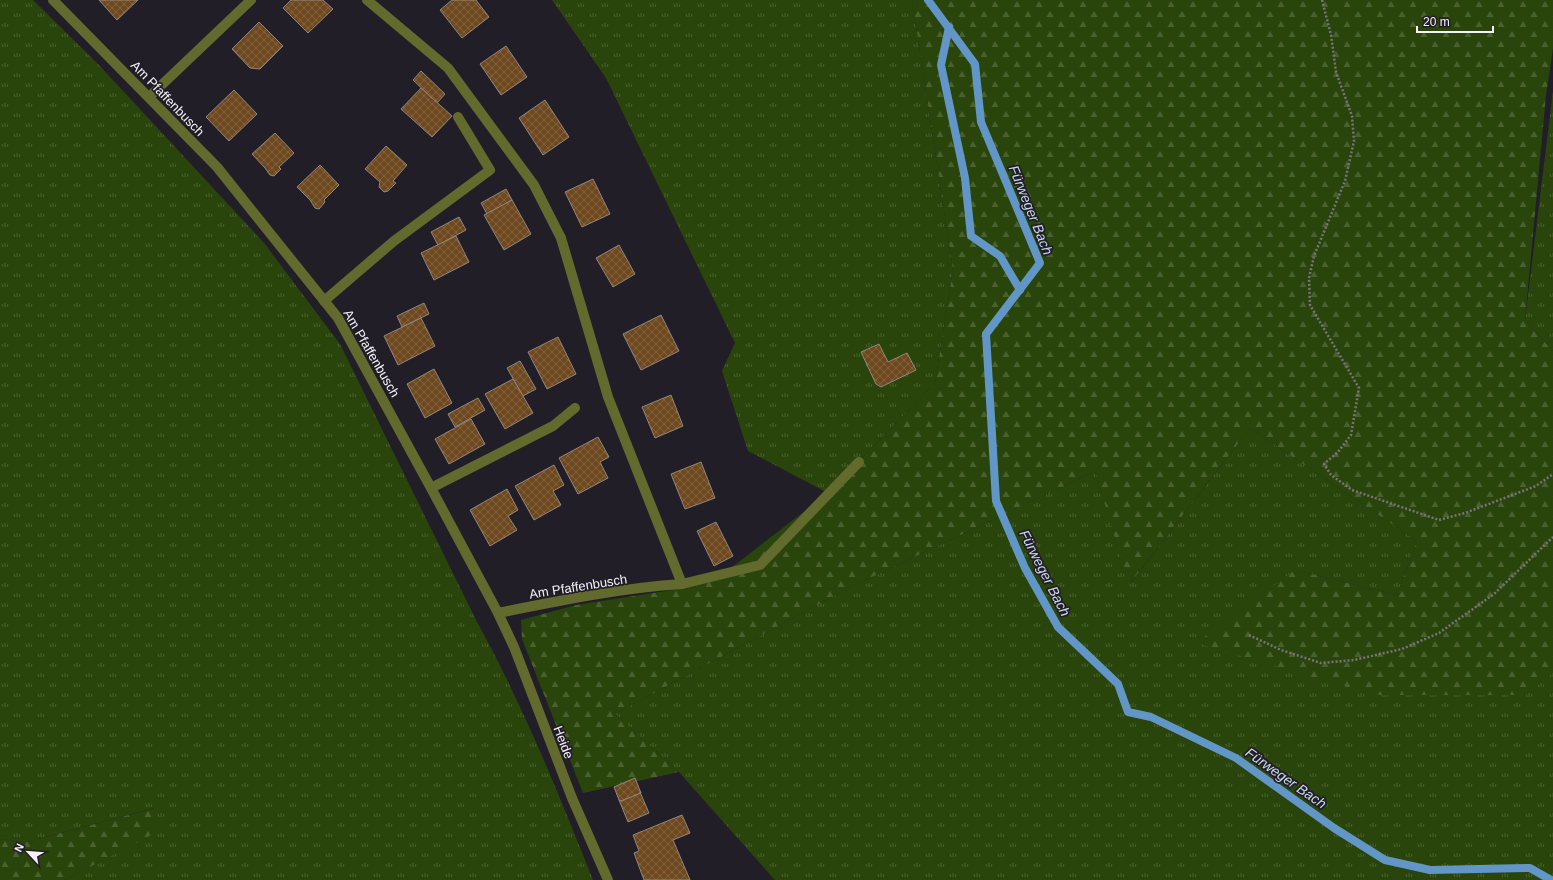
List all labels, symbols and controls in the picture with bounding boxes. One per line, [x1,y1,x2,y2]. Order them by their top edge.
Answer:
scale bar [1417,8,1493,34]
text: 20 m [1423,15,1450,29]
street label: Am Pfaffenbusch [128,58,207,139]
water label: Fürweger Bach [1006,163,1056,257]
street label: Am Pfaffenbusch [340,307,403,400]
water label: Fürweger Bach [1016,527,1074,619]
street label: Am Pfaffenbusch [528,571,628,602]
street label: Heide [550,724,577,761]
water label: Fürweger Bach [1243,744,1330,812]
north arrow [8,832,48,872]
text: N [12,841,26,854]

